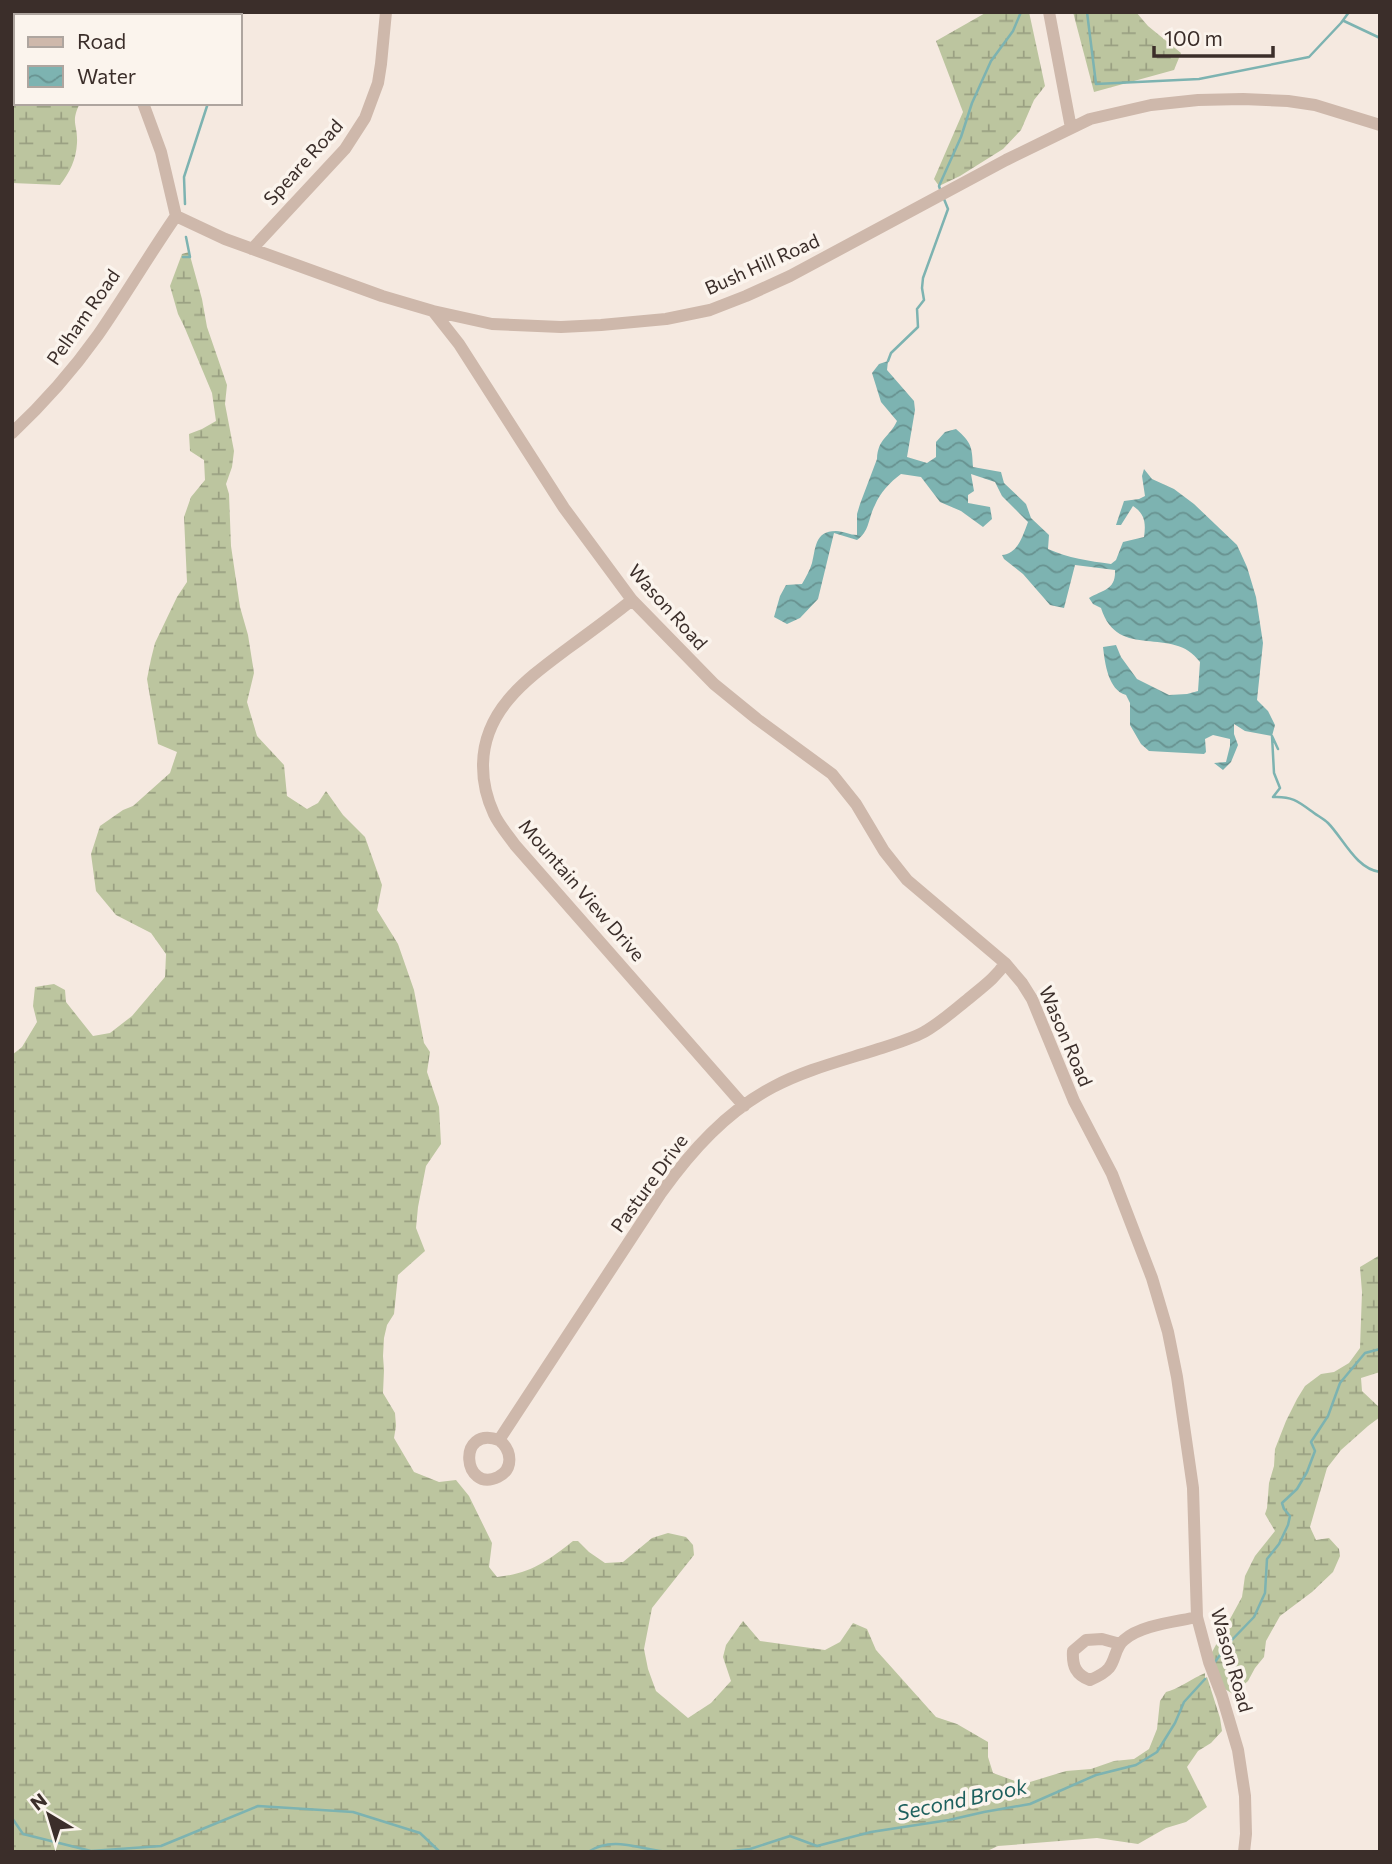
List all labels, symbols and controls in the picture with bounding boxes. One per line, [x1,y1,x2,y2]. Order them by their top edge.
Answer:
legend [14,14,242,105]
scale bar [1154,14,1273,58]
text: 100 m [1164,25,1223,50]
text: Road [77,28,126,53]
text: Water [77,63,136,88]
street label: Speare Road [258,114,347,209]
street label: Bush Hill Road [701,228,823,299]
street label: Pelham Road [41,264,124,369]
street label: Wason Road [624,559,713,654]
street label: Mountain View Drive [514,814,650,965]
street label: Wason Road [1035,982,1098,1090]
street label: Pasture Drive [605,1129,692,1236]
street label: Wason Road [1207,1605,1258,1715]
water label: Second Brook [894,1772,1030,1825]
north arrow [14,1780,84,1850]
text: N [26,1788,51,1815]

